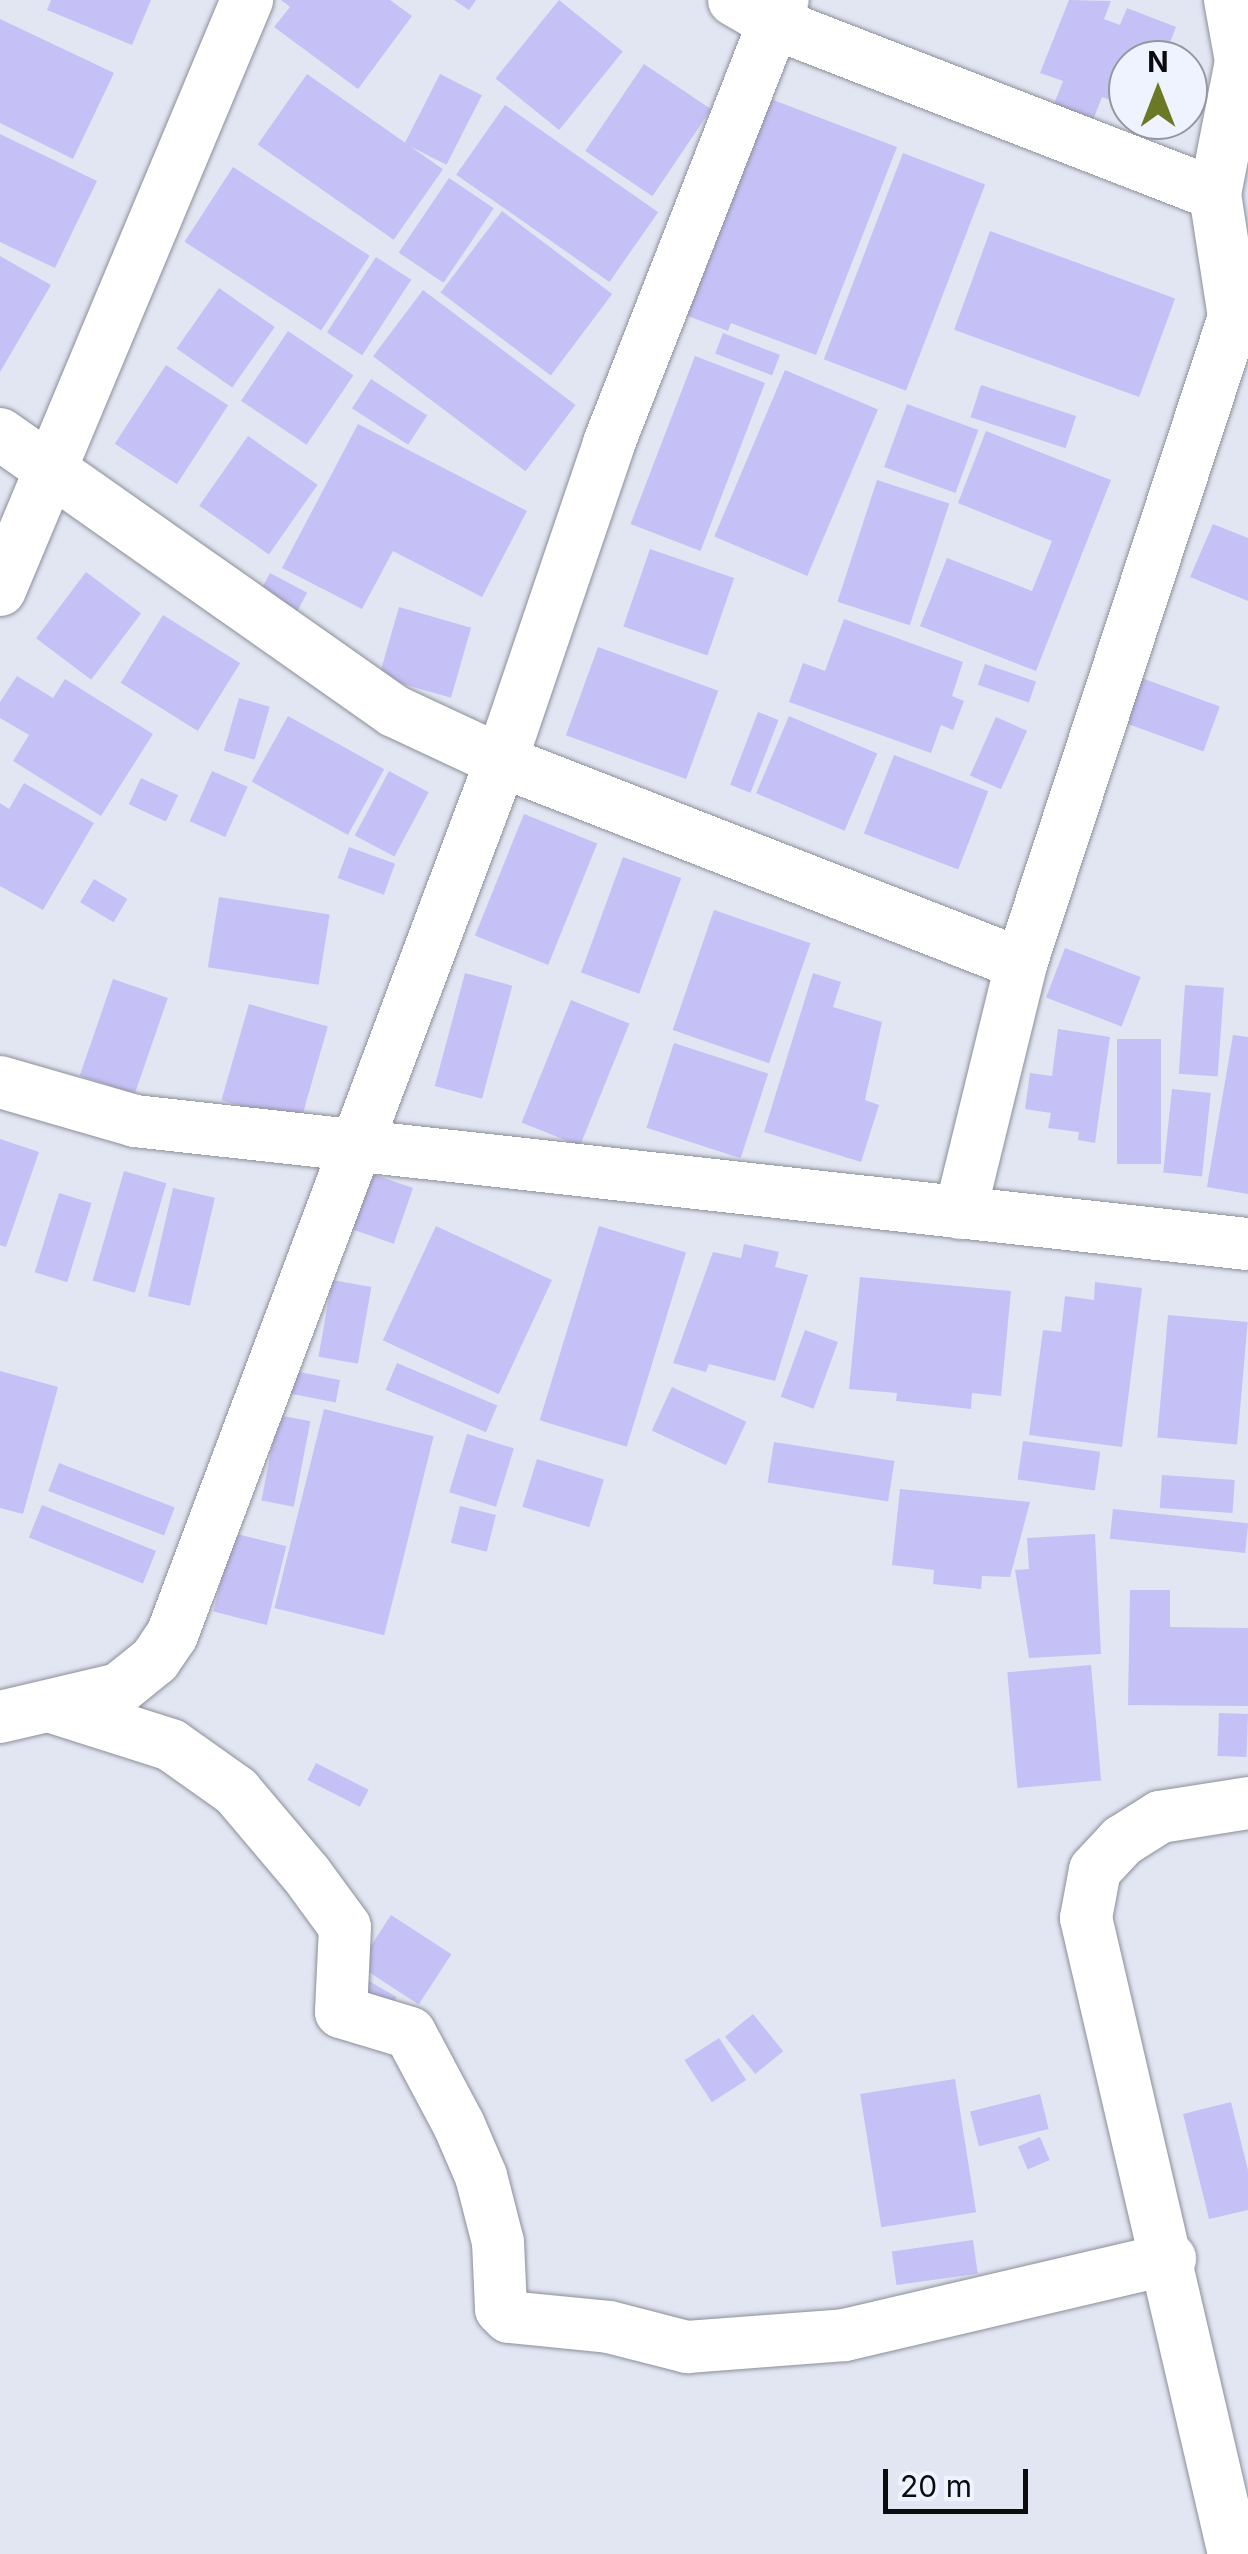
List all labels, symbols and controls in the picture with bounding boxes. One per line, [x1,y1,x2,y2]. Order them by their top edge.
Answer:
north arrow [1108,40,1208,140]
text: N [1147,45,1169,79]
scale bar [888,2449,1033,2511]
text: 20 m [900,2468,972,2504]

